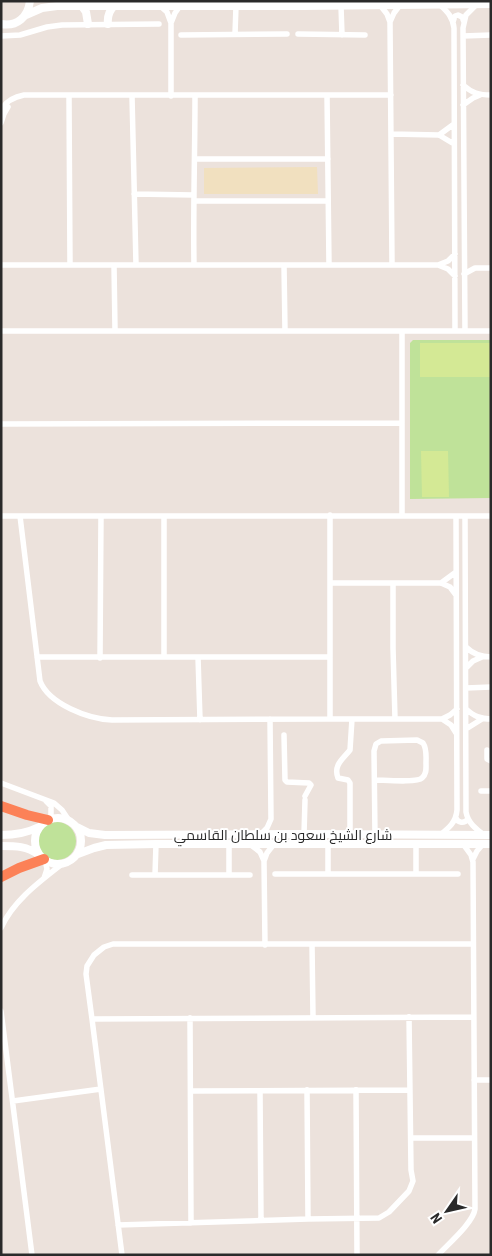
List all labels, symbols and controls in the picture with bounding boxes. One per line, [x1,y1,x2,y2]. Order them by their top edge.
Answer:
street label: شارع الشيخ سعود بن سلطان القاسمي [174,827,392,847]
north arrow [422,1186,472,1236]
text: N [427,1210,445,1226]

